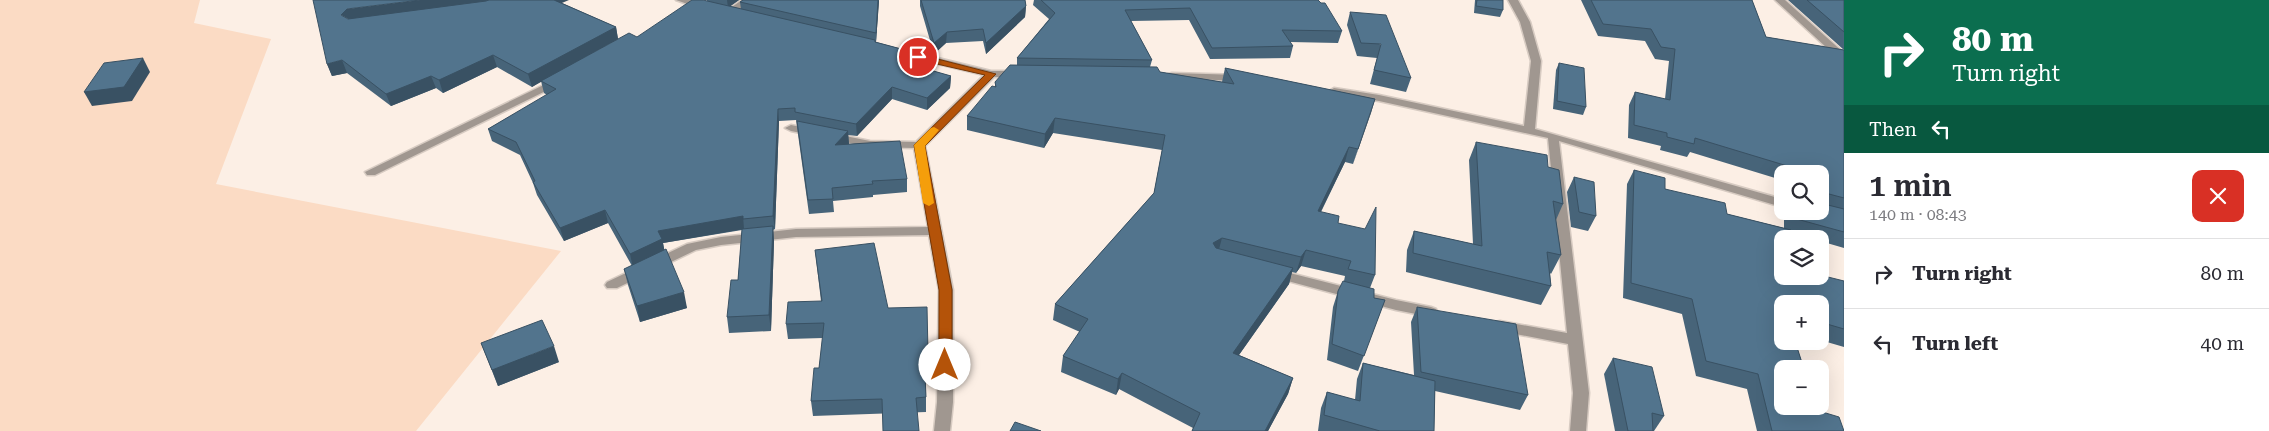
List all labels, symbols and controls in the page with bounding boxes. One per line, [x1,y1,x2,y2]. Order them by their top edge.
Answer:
text: 80 m [1952,19,2034,60]
icon: right [1869,20,1934,85]
pin [897,36,939,78]
icon: arrive [904,43,932,71]
text: Turn right [1952,61,2060,86]
icon: left [1927,115,1955,143]
text: Then [1869,118,1917,141]
map controls [1774,165,1829,415]
button: search [1774,165,1829,220]
text: 1 min [1869,168,1952,203]
button: close [2192,170,2244,222]
text: 140 m · 08:43 [1869,205,1967,224]
button: layers [1774,230,1829,285]
icon: right [1869,260,1897,288]
text: Turn right [1912,262,2012,285]
text: 80 m [2201,262,2244,285]
button: + [1774,295,1829,350]
icon: left [1869,330,1897,358]
text: Turn left [1912,332,1998,355]
text: 40 m [2201,332,2244,355]
position arrow [918,338,970,390]
button: − [1774,360,1829,415]

